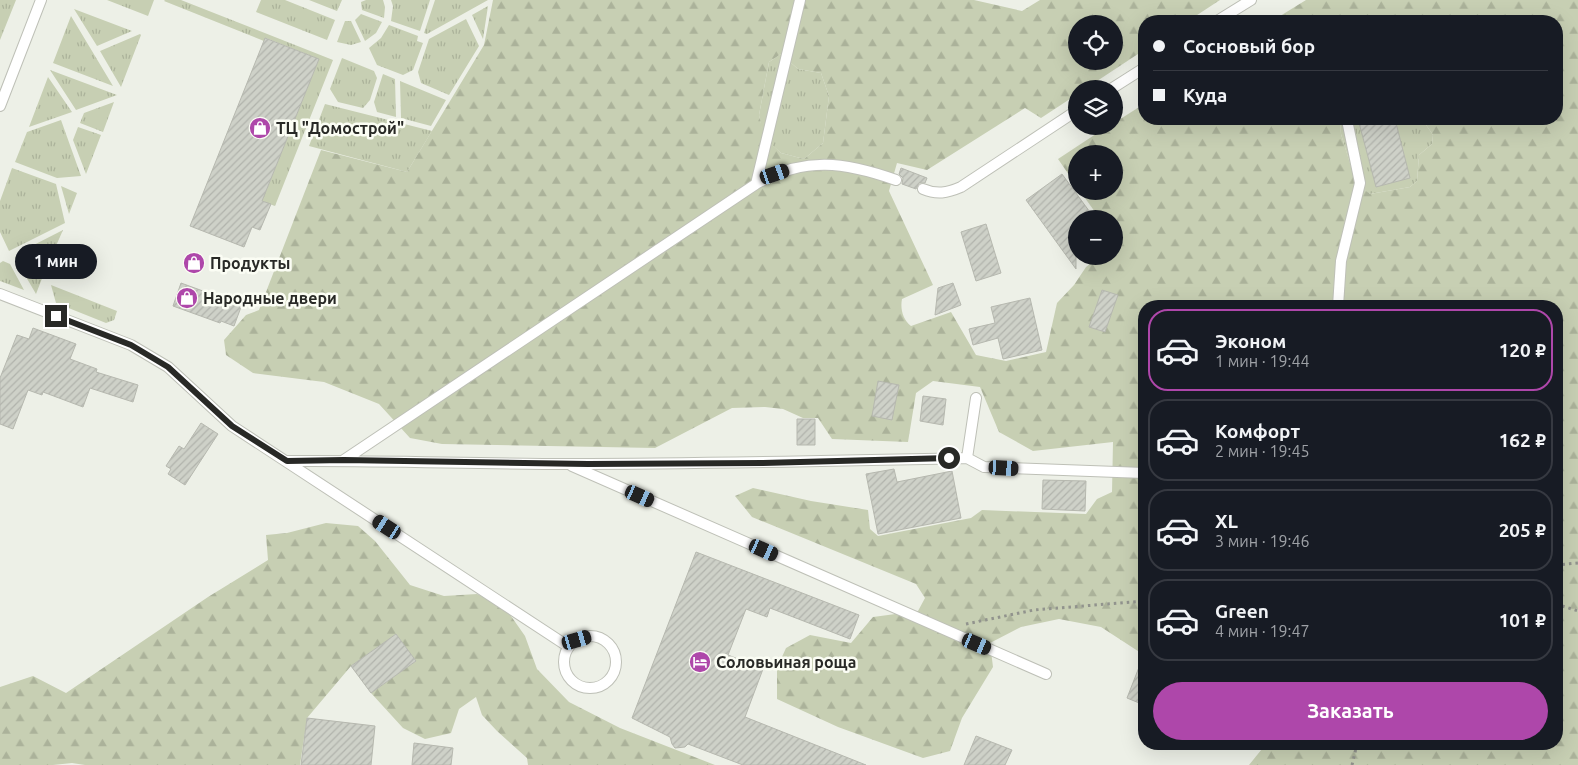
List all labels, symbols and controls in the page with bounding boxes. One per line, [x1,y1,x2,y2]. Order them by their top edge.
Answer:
map controls [1068,15,1123,265]
button: locate [1068,15,1123,70]
text: Сосновый бор [1183,35,1315,57]
button: layers [1068,80,1123,135]
text: Куда [1183,84,1227,106]
shop icon: ТЦ "Домострой" [248,116,272,140]
place label: ТЦ "Домострой" [276,119,404,137]
button: + [1068,145,1123,200]
car [758,162,791,186]
button: − [1068,210,1123,265]
callout: 1 мин [15,244,97,278]
shop icon: Продукты [182,251,206,275]
text: 1 мин [34,252,78,270]
place label: Продукты [210,254,290,272]
shop icon: Народные двери [175,286,199,310]
place label: Народные двери [203,289,337,307]
route end [45,305,67,327]
icon: car [1155,328,1200,373]
text: Эконом [1215,330,1286,352]
text: 120 ₽ [1499,339,1546,361]
text: 1 мин · 19:44 [1215,352,1309,370]
icon: car [1155,418,1200,463]
text: Комфорт [1215,420,1300,442]
text: 162 ₽ [1499,429,1546,451]
text: 2 мин · 19:45 [1215,442,1309,460]
route start [938,447,960,469]
car [988,460,1019,476]
car [623,483,656,509]
icon: car [1155,508,1200,553]
text: XL [1215,510,1238,532]
car [370,513,403,541]
text: 205 ₽ [1499,519,1546,541]
text: 3 мин · 19:46 [1215,532,1309,550]
car [747,537,780,563]
icon: car [1155,598,1200,643]
text: Green [1215,600,1269,622]
text: 101 ₽ [1499,609,1546,631]
text: 4 мин · 19:47 [1215,622,1309,640]
car [560,629,593,651]
car [960,631,993,657]
hotel icon: Соловьиная роща [688,650,712,674]
place label: Соловьиная роща [716,653,856,671]
button: Заказать [1153,682,1548,740]

